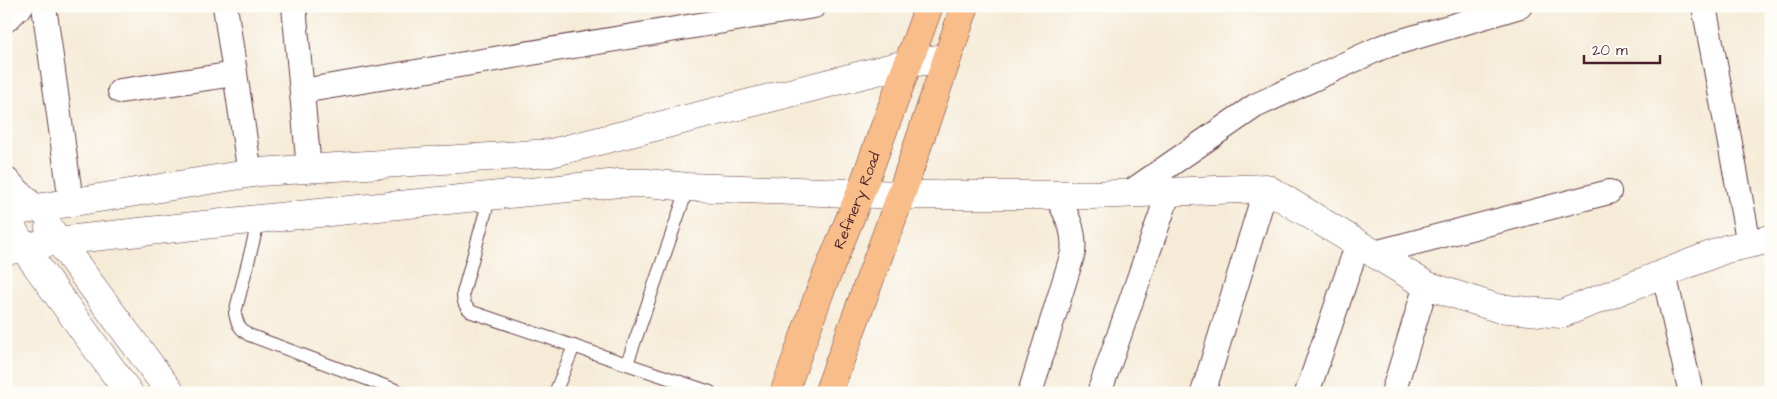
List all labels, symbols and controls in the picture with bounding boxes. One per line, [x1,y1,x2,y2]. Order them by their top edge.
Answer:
scale bar [1584,32,1661,64]
text: 20 m [1592,40,1628,61]
street label: Refinery Road [829,149,886,252]

